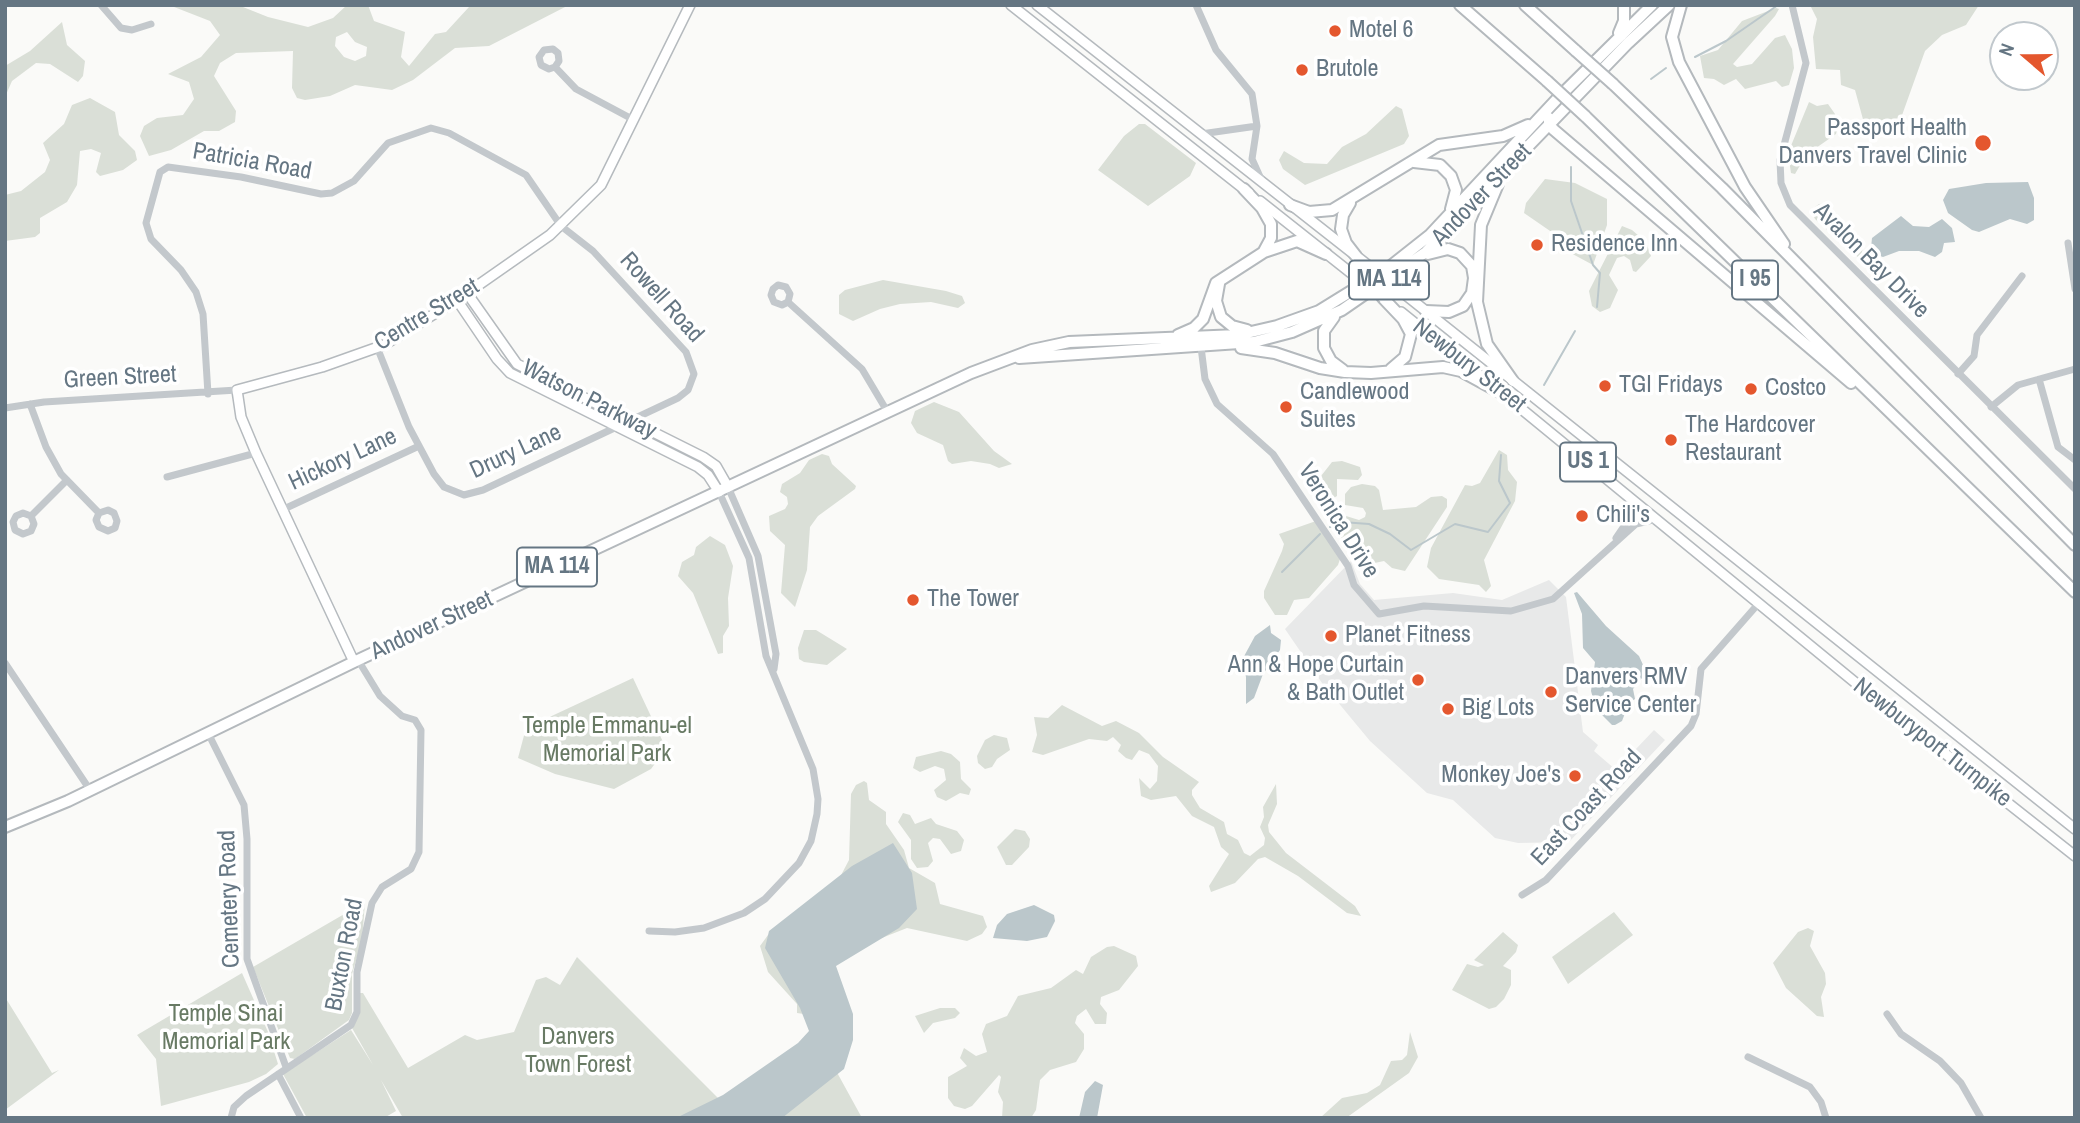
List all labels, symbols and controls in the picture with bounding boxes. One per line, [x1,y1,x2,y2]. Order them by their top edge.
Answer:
place label: Motel 6 [1349,17,1414,45]
north arrow [1989,21,2059,91]
marker: Motel 6 [1327,23,1343,39]
text: N [1992,40,2020,59]
place label: Brutole [1316,56,1378,84]
marker: Brutole [1294,62,1310,78]
place label: Passport Health Danvers Travel Clinic [1779,115,1967,171]
marker: Passport Health Danvers Travel Clinic [1973,133,1993,153]
street label: Patricia Road [190,137,314,187]
street label: Andover Street [1426,138,1538,252]
street label: Avalon Bay Drive [1807,197,1935,325]
place label: Residence Inn [1551,231,1678,259]
marker: Residence Inn [1529,237,1545,253]
street label: Rowell Road [613,247,709,349]
road number: MA 114 [1349,260,1429,300]
road number: I 95 [1732,260,1778,300]
street label: Centre Street [369,273,485,357]
street label: Newbury Street [1407,313,1531,419]
street label: Watson Parkway [517,354,661,446]
street label: Green Street [63,361,177,395]
place label: TGI Fridays [1619,372,1723,400]
place label: Costco [1765,375,1826,403]
marker: TGI Fridays [1597,378,1613,394]
place label: Candlewood Suites [1300,379,1409,435]
marker: Costco [1743,381,1759,397]
marker: Candlewood Suites [1278,399,1294,415]
place label: The Hardcover Restaurant [1685,412,1815,468]
street label: Drury Lane [466,418,566,486]
street label: Hickory Lane [284,422,402,498]
marker: The Hardcover Restaurant [1663,432,1679,448]
road number: US 1 [1560,442,1616,482]
street label: Veronica Drive [1291,458,1385,584]
place label: Chili's [1596,502,1650,530]
marker: Chili's [1574,508,1590,524]
road number: MA 114 [517,548,597,586]
street label: Andover Street [366,585,498,667]
place label: The Tower [927,586,1019,614]
marker: The Tower [905,592,921,608]
place label: Planet Fitness [1345,622,1471,650]
marker: Planet Fitness [1323,628,1339,644]
place label: Ann & Hope Curtain & Bath Outlet [1228,652,1404,708]
place label: Danvers RMV Service Center [1565,664,1696,720]
marker: Ann & Hope Curtain & Bath Outlet [1410,672,1426,688]
street label: Newburyport Turnpike [1847,672,2017,814]
marker: Danvers RMV Service Center [1543,684,1559,700]
place label: Big Lots [1462,695,1534,723]
marker: Big Lots [1440,701,1456,717]
park label: Temple Emmanu-el Memorial Park [522,713,692,769]
street label: East Coast Road [1526,744,1648,872]
place label: Monkey Joe's [1441,762,1561,790]
marker: Monkey Joe's [1567,768,1583,784]
street label: Cemetery Road [213,830,247,968]
street label: Buxton Road [320,896,370,1014]
park label: Temple Sinai Memorial Park [162,1001,290,1057]
park label: Danvers Town Forest [525,1024,631,1080]

